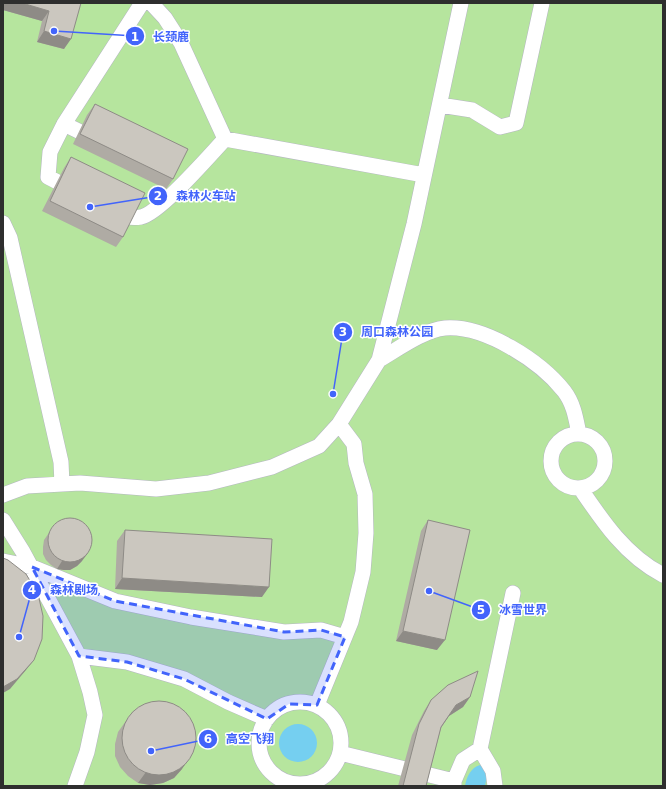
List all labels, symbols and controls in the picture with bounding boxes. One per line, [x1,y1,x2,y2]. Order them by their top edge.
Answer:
callout: 长颈鹿 [125,24,197,48]
text: 1 [131,30,139,44]
text: 长颈鹿 [153,30,189,44]
callout: 森林火车站 [148,184,244,208]
text: 2 [154,189,162,203]
text: 森林火车站 [176,189,236,203]
callout: 周口森林公园 [333,320,441,344]
text: 3 [339,325,347,339]
text: 周口森林公园 [361,325,433,339]
callout: 森林剧场 [22,578,106,602]
text: 4 [28,583,36,597]
text: 森林剧场 [50,583,98,597]
callout: 冰雪世界 [471,598,555,622]
text: 5 [477,603,485,617]
text: 冰雪世界 [499,603,547,617]
callout: 高空飞翔 [198,727,282,751]
text: 6 [204,732,212,746]
text: 高空飞翔 [226,732,274,746]

